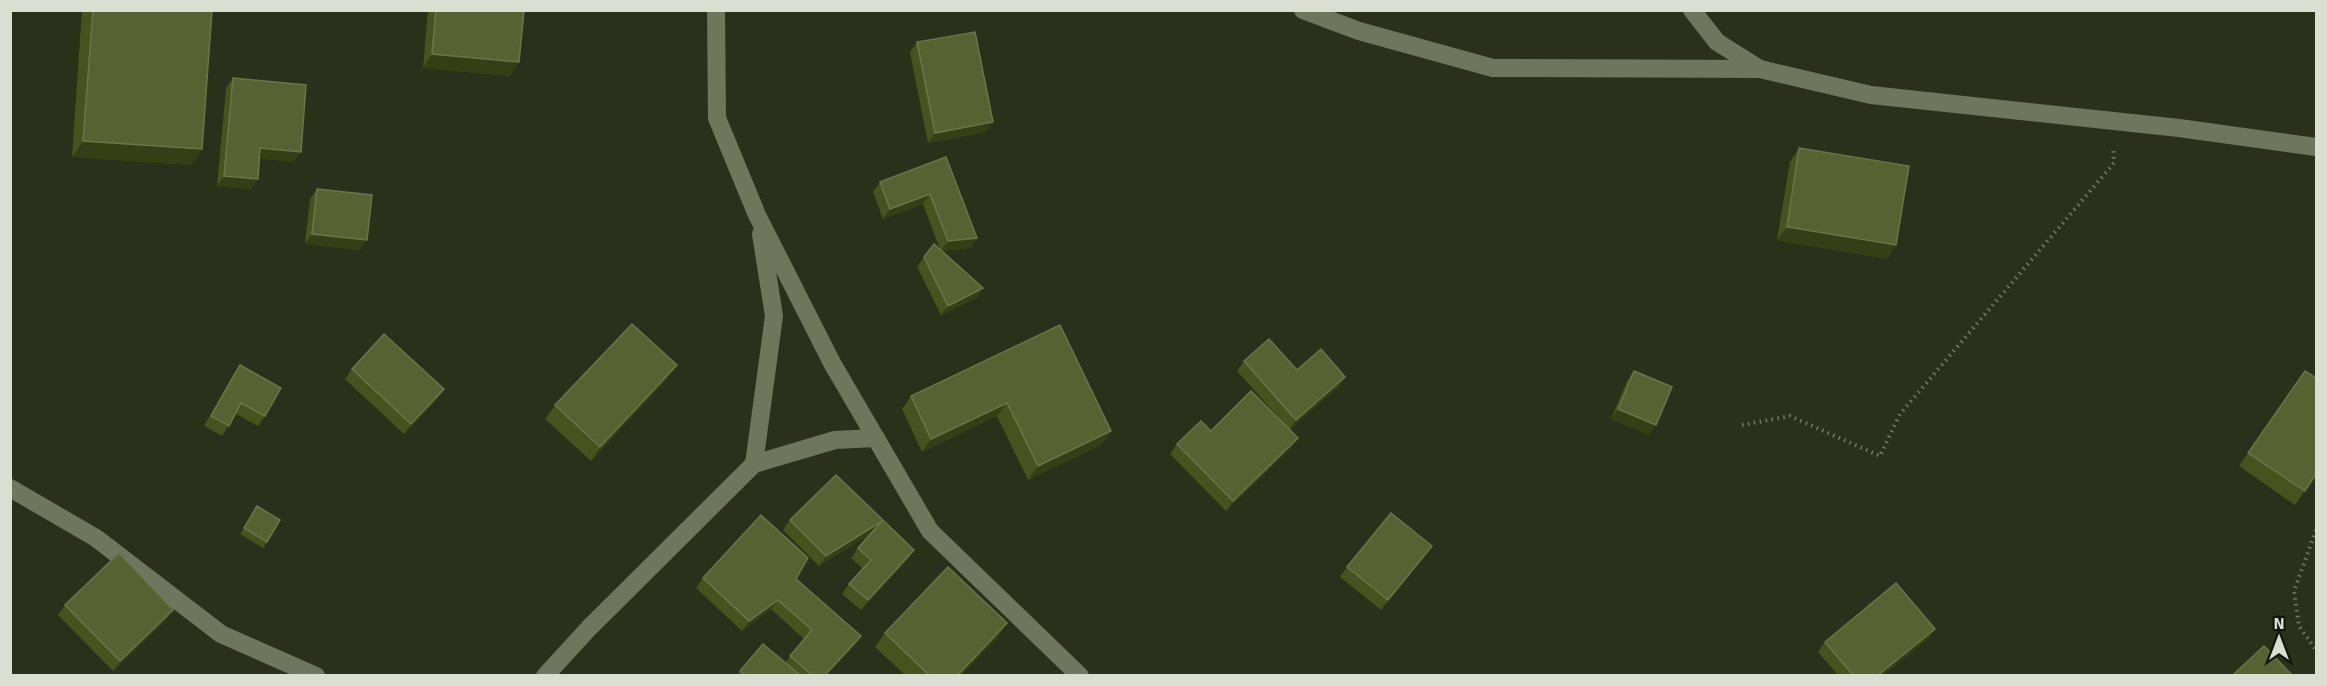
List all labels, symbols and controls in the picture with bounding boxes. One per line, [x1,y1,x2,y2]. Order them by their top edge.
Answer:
north arrow [2249,608,2309,668]
text: N [2273,614,2285,634]

